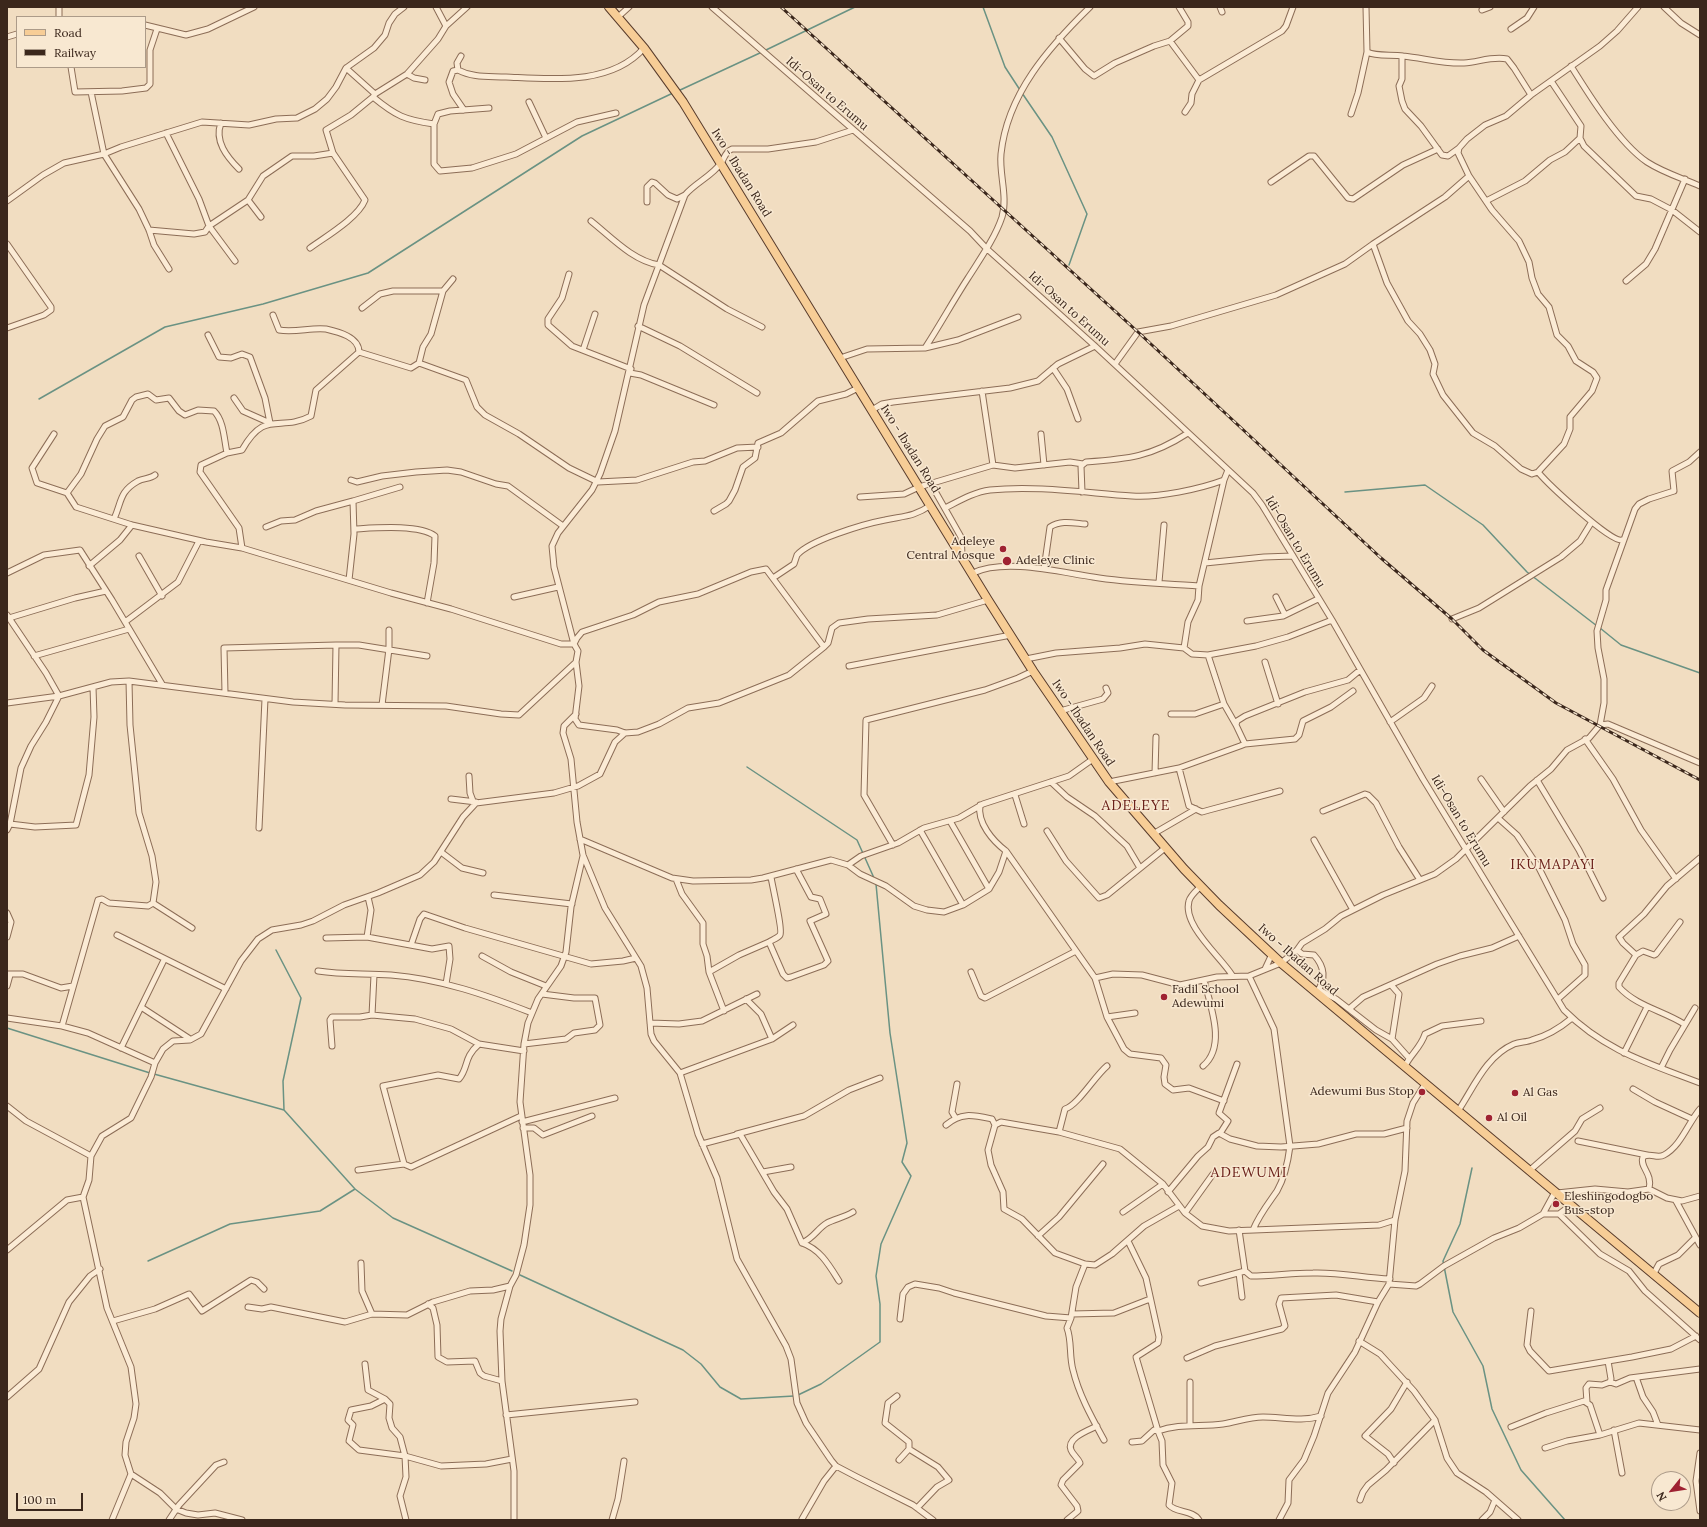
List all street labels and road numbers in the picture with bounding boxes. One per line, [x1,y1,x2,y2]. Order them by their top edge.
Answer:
street label: Idi-Osan to Erumu [783,54,871,134]
street label: Iwo - Ibadan Road [708,126,774,220]
street label: Idi-Osan to Erumu [1025,269,1113,349]
street label: Iwo - Ibadan Road [877,402,943,496]
street label: Idi-Osan to Erumu [1262,494,1328,590]
street label: Iwo - Ibadan Road [1049,677,1117,769]
street label: Idi-Osan to Erumu [1428,773,1494,869]
street label: Iwo - Ibadan Road [1255,921,1341,999]

